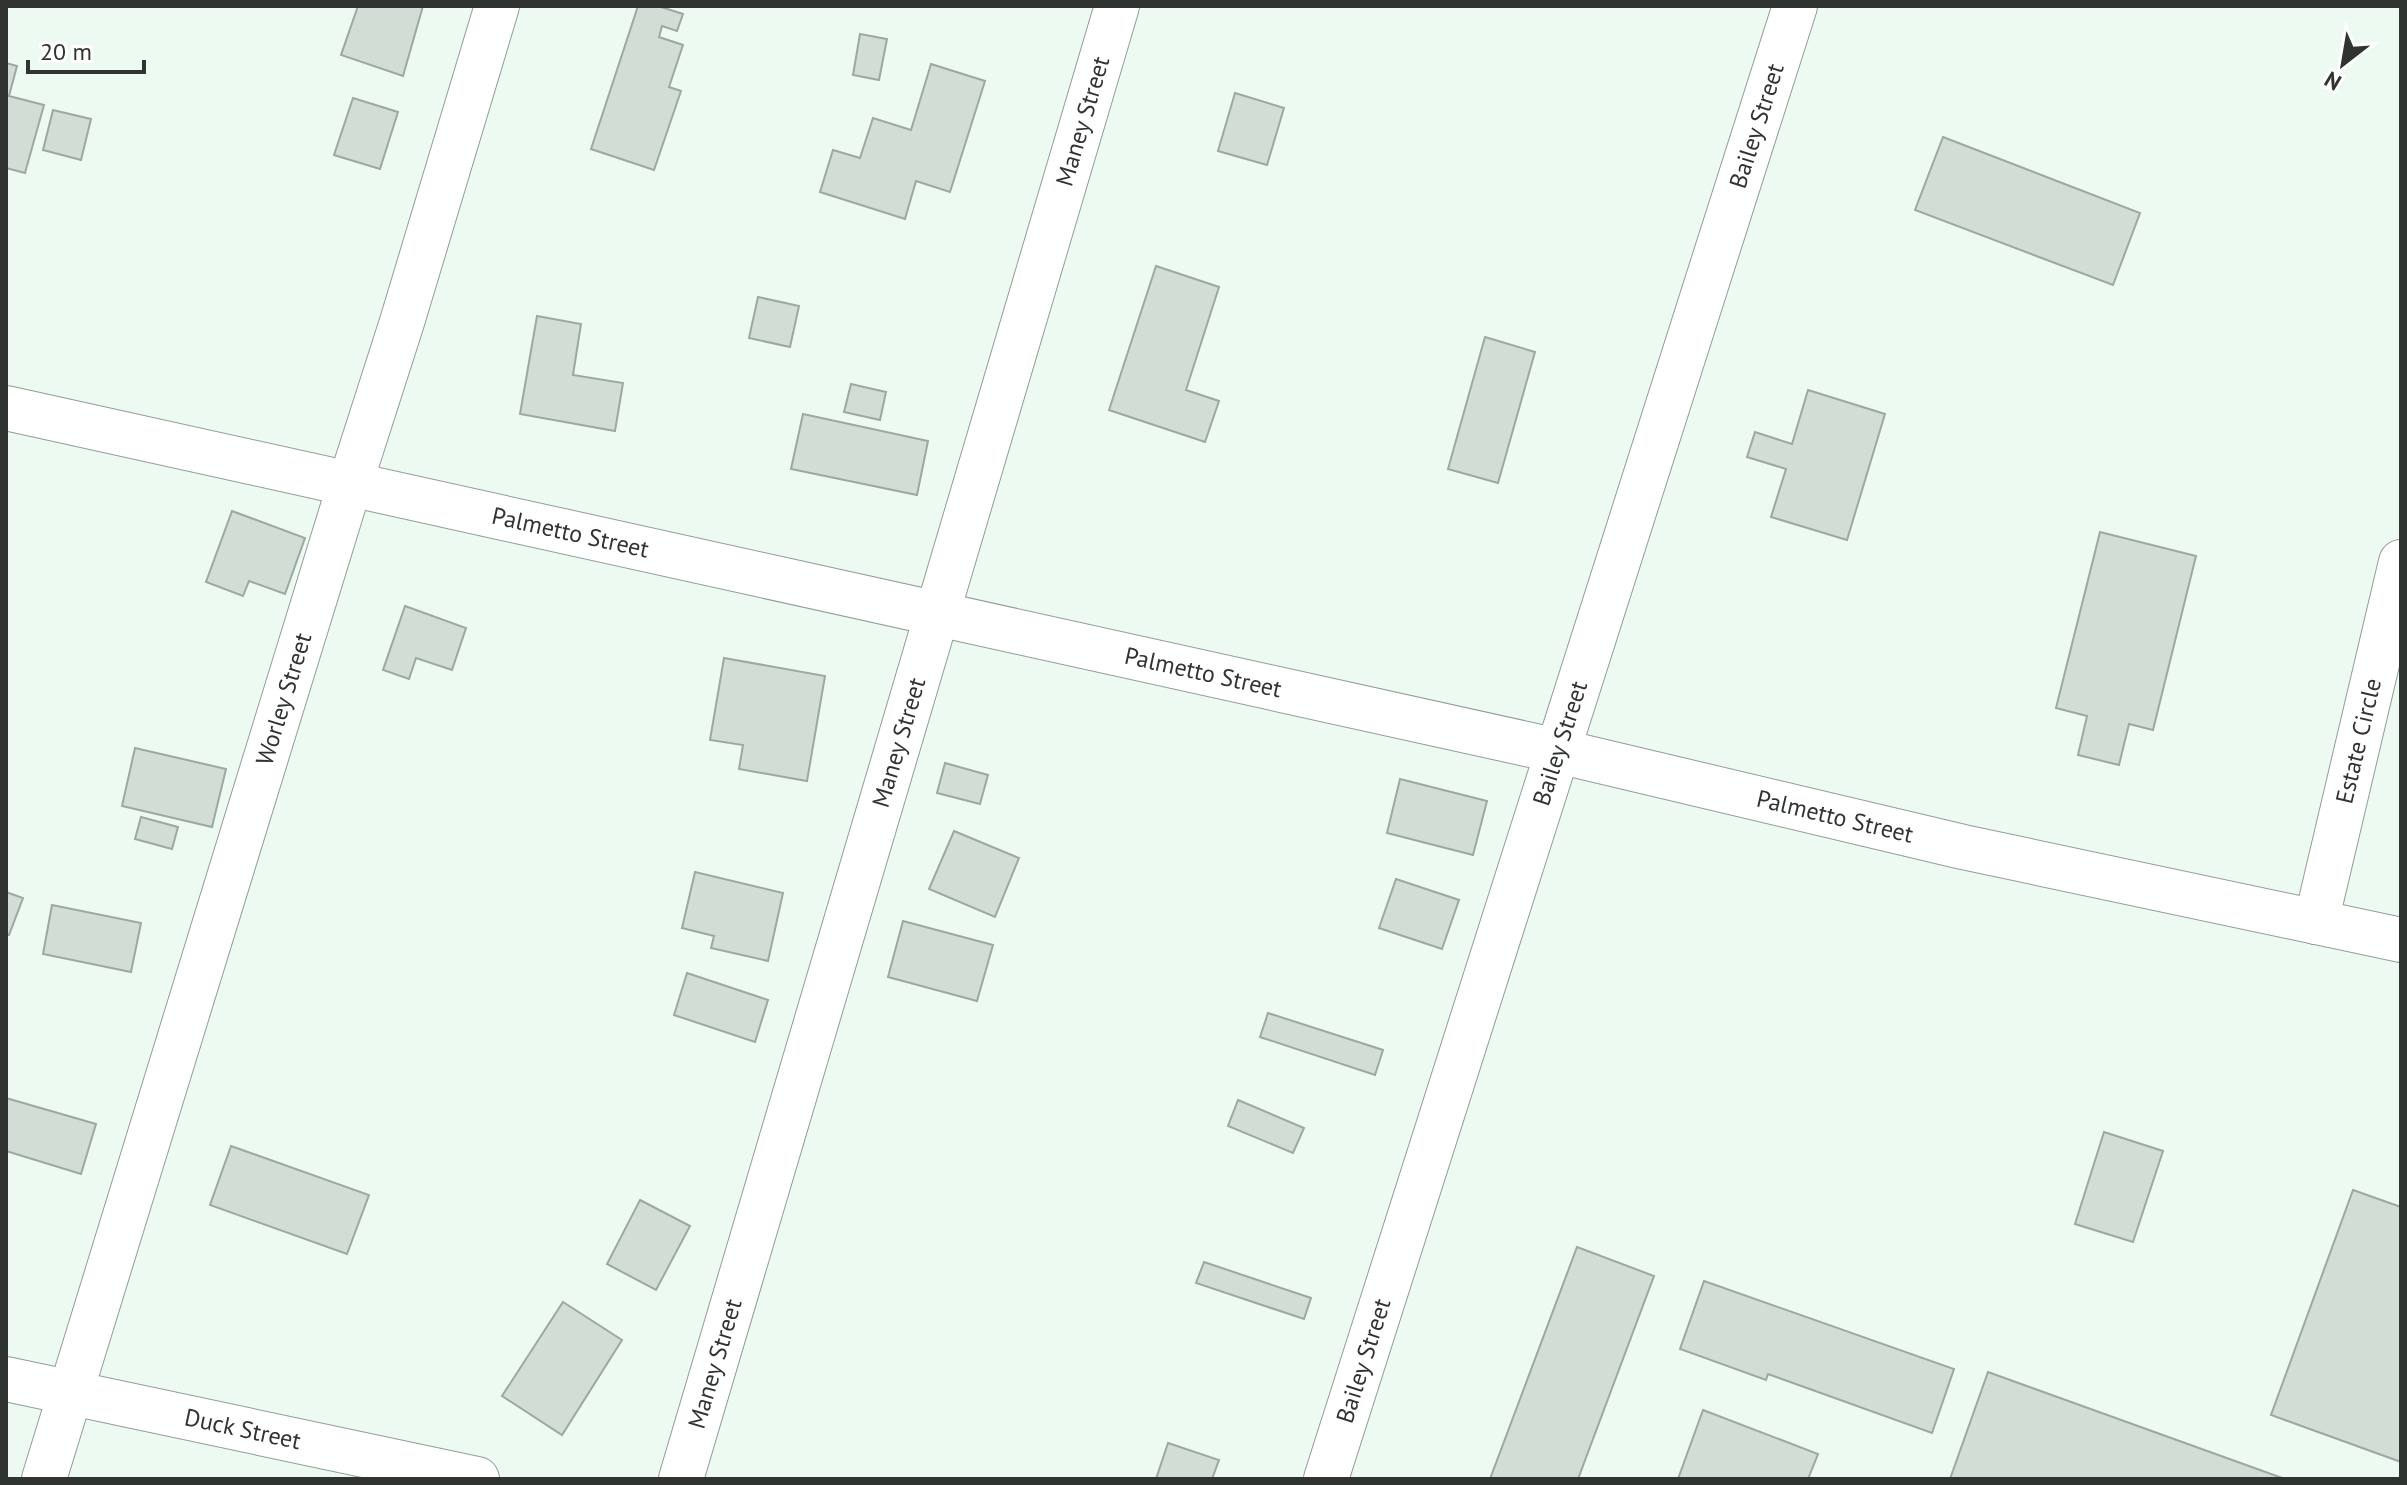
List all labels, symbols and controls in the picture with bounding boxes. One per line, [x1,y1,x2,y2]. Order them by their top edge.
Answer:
scale bar [28,24,144,74]
north arrow [2303,24,2383,104]
text: 20 m [40,36,92,67]
street label: Maney Street [1049,53,1116,190]
street label: Bailey Street [1722,60,1791,192]
text: N [2319,65,2346,97]
street label: Palmetto Street [489,500,652,565]
street label: Worley Street [248,629,318,769]
street label: Palmetto Street [1122,640,1285,704]
street label: Maney Street [865,674,932,811]
street label: Estate Circle [2328,675,2388,807]
street label: Bailey Street [1525,677,1594,809]
street label: Palmetto Street [1754,783,1916,850]
street label: Bailey Street [1329,1294,1398,1427]
street label: Maney Street [681,1295,748,1432]
street label: Duck Street [182,1401,304,1456]

